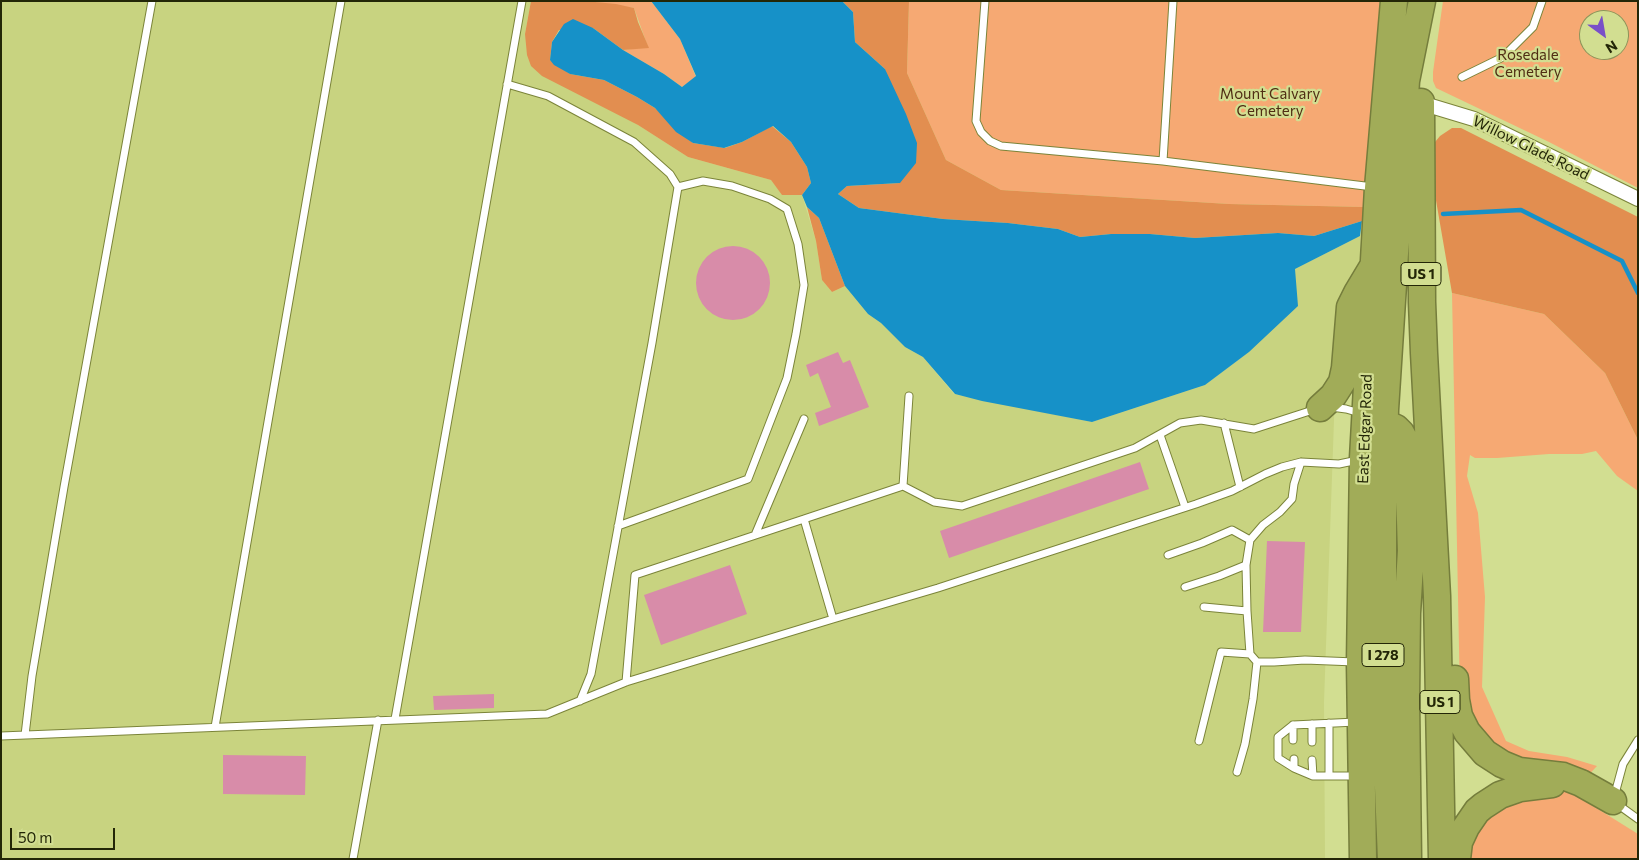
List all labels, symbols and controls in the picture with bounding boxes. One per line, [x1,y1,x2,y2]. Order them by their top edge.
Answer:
north arrow [1579,10,1629,60]
text: N [1603,37,1621,57]
park label: Rosedale Cemetery [1495,46,1561,81]
park label: Mount Calvary Cemetery [1220,85,1320,120]
street label: Willow Glade Road [1470,112,1592,184]
road number: US 1 [1401,262,1441,286]
street label: East Edgar Road [1354,374,1376,484]
road number: I 278 [1362,644,1404,666]
road number: US 1 [1420,690,1460,714]
scale bar [12,818,118,850]
text: 50 m [18,828,52,846]

